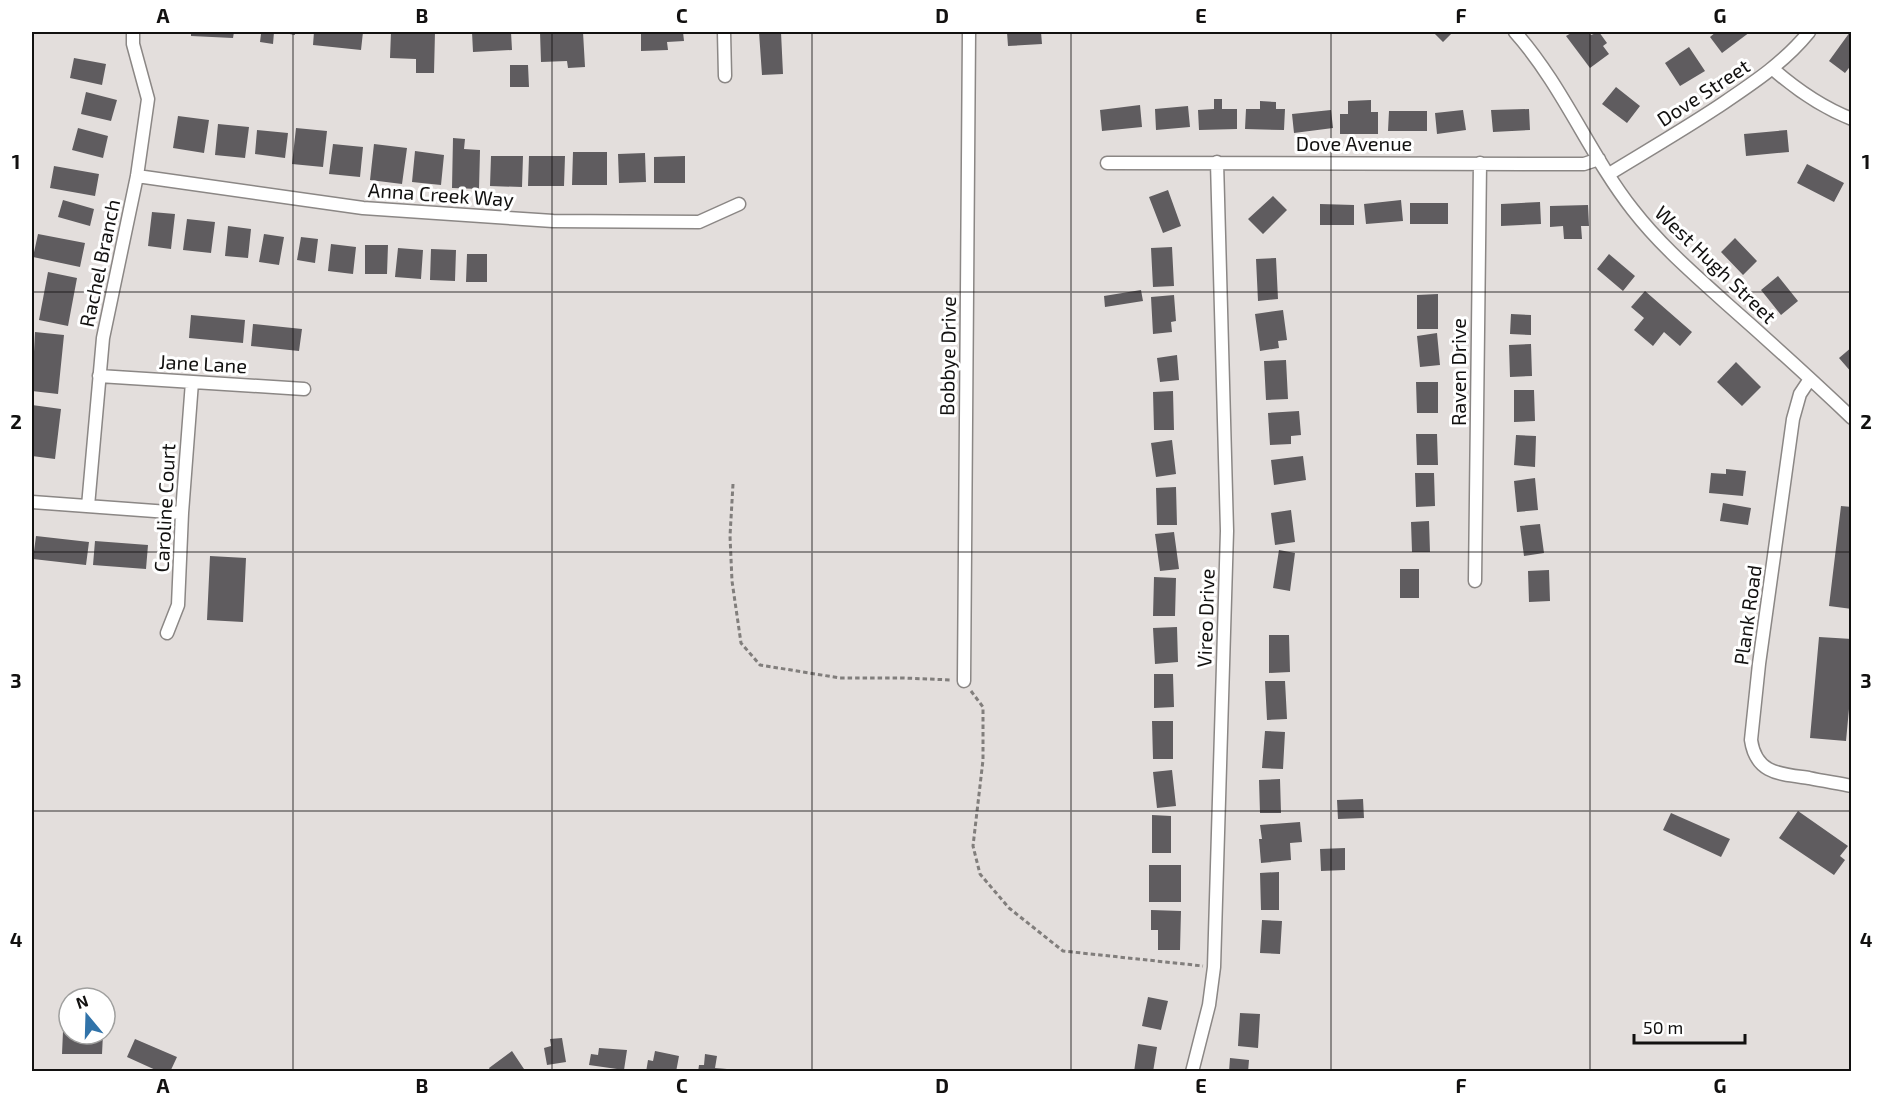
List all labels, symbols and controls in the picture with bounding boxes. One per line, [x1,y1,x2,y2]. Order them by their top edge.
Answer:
text: A [156,3,170,27]
text: B [416,3,428,27]
text: C [676,3,688,27]
text: D [935,3,949,27]
text: E [1195,3,1207,27]
text: F [1455,3,1467,27]
text: G [1714,3,1726,27]
street label: Dove Street [1652,53,1754,131]
street label: Dove Avenue [1296,131,1412,155]
text: 1 [12,149,20,173]
text: 1 [1862,149,1870,173]
street label: Anna Creek Way [367,177,515,211]
street label: Rachel Branch [74,197,124,329]
street label: West Hugh Street [1650,200,1782,328]
street label: Bobbye Drive [934,296,960,416]
street label: Raven Drive [1446,318,1470,426]
street label: Jane Lane [158,349,248,377]
text: 2 [10,409,22,433]
text: 2 [1860,409,1872,433]
street label: Caroline Court [149,443,179,573]
street label: Plank Road [1728,563,1766,667]
street label: Vireo Drive [1191,568,1219,668]
text: 3 [10,668,22,692]
text: 3 [1860,668,1872,692]
text: 4 [10,927,23,951]
text: 4 [1860,927,1873,951]
north arrow [57,986,117,1046]
text: N [73,990,91,1012]
scale bar [1634,1007,1745,1045]
text: 50 m [1643,1016,1683,1038]
text: A [156,1073,170,1097]
text: B [416,1073,428,1097]
text: C [676,1073,688,1097]
text: D [935,1073,949,1097]
text: E [1195,1073,1207,1097]
text: F [1455,1073,1467,1097]
text: G [1714,1073,1726,1097]

